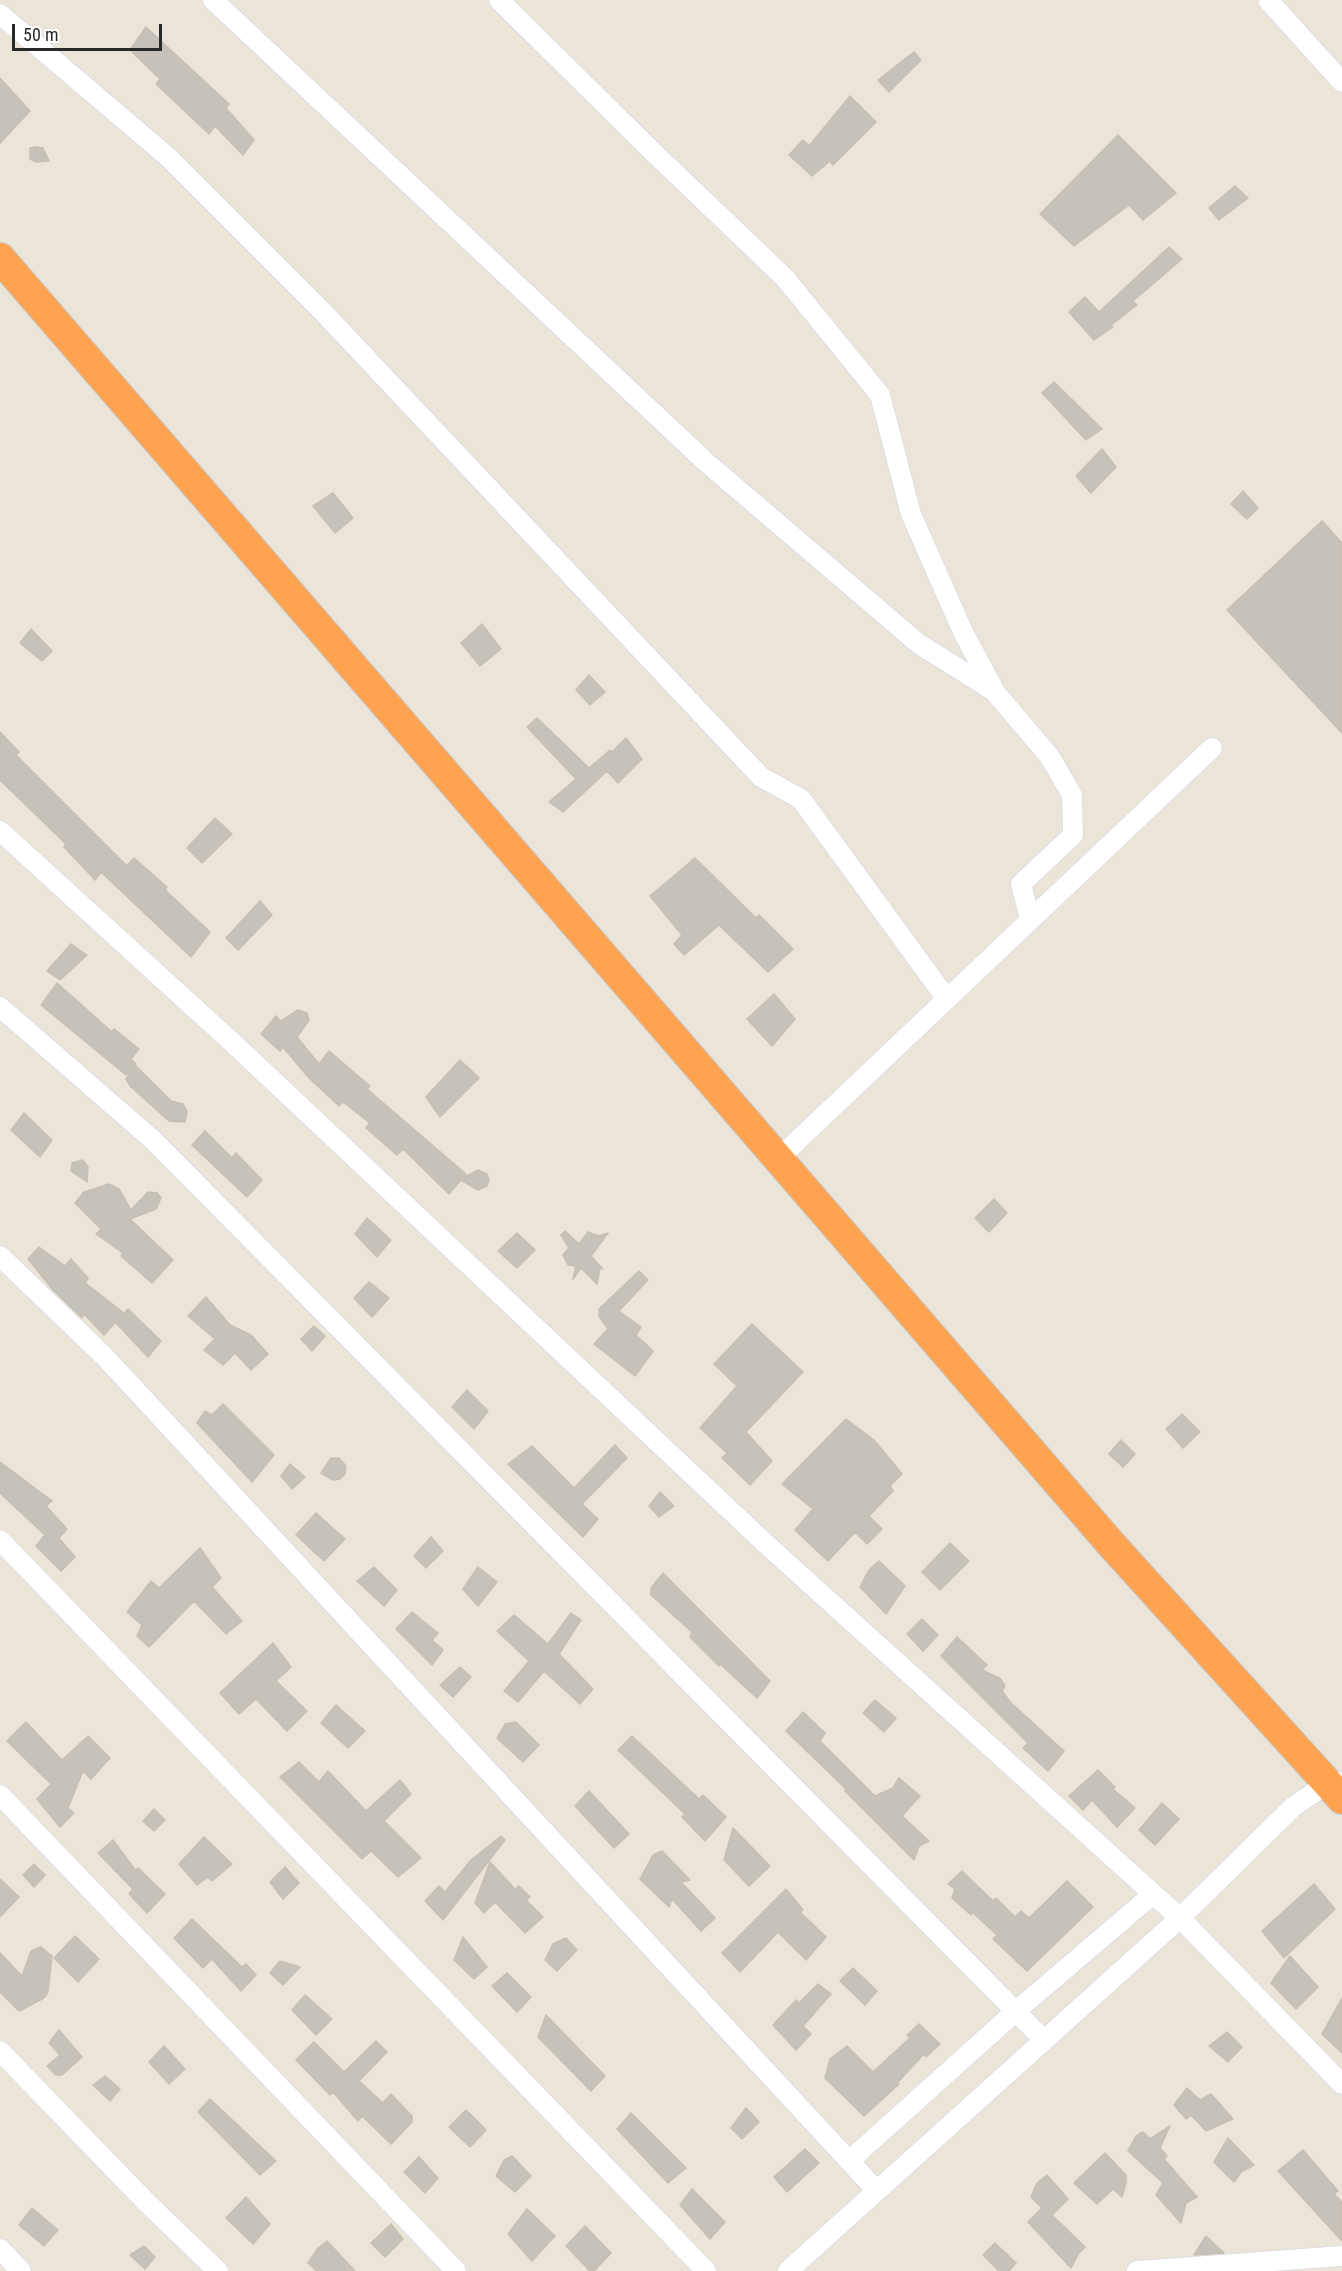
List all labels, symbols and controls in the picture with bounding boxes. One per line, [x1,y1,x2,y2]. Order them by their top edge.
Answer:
scale bar [15,12,165,50]
text: 50 m [23,24,58,45]

